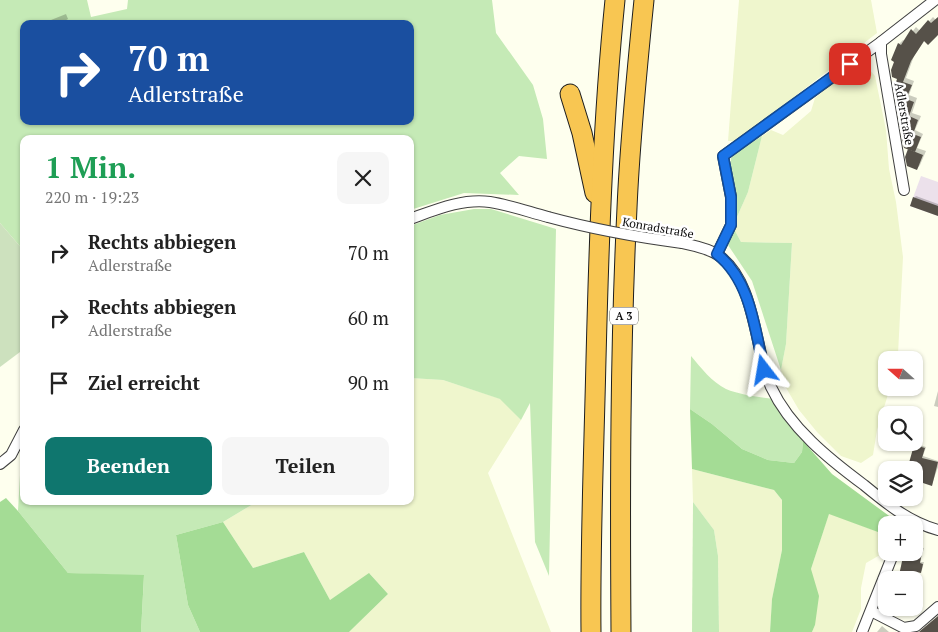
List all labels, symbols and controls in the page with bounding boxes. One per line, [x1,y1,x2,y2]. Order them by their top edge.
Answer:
text: 70 m [128,35,209,81]
icon: right [45,40,110,105]
pin [829,43,871,85]
icon: arrive [836,50,864,78]
text: Adlerstraße [128,79,244,108]
street label: Adlerstraße [892,82,917,146]
text: 1 Min. [45,147,136,187]
button: close [337,152,389,204]
text: 220 m · 19:23 [45,186,139,208]
street label: Konradstraße [621,214,695,241]
text: Rechts abbiegen [88,229,236,254]
icon: right [45,239,73,267]
text: 70 m [348,240,389,265]
text: Adlerstraße [88,254,172,276]
text: Rechts abbiegen [88,294,236,319]
icon: right [45,304,73,332]
text: 60 m [348,305,389,330]
road number: A 3 [610,308,638,324]
text: Adlerstraße [88,319,172,341]
position arrow [737,343,789,395]
north arrow [878,351,922,396]
map controls [878,351,923,616]
icon: arrive [45,369,73,397]
text: Ziel erreicht [88,370,200,395]
text: 90 m [348,370,389,395]
button: search [878,406,923,451]
button: Beenden [45,437,212,495]
button: Teilen [222,437,389,495]
button: layers [878,461,923,506]
button: + [878,516,923,561]
button: − [878,571,923,616]

